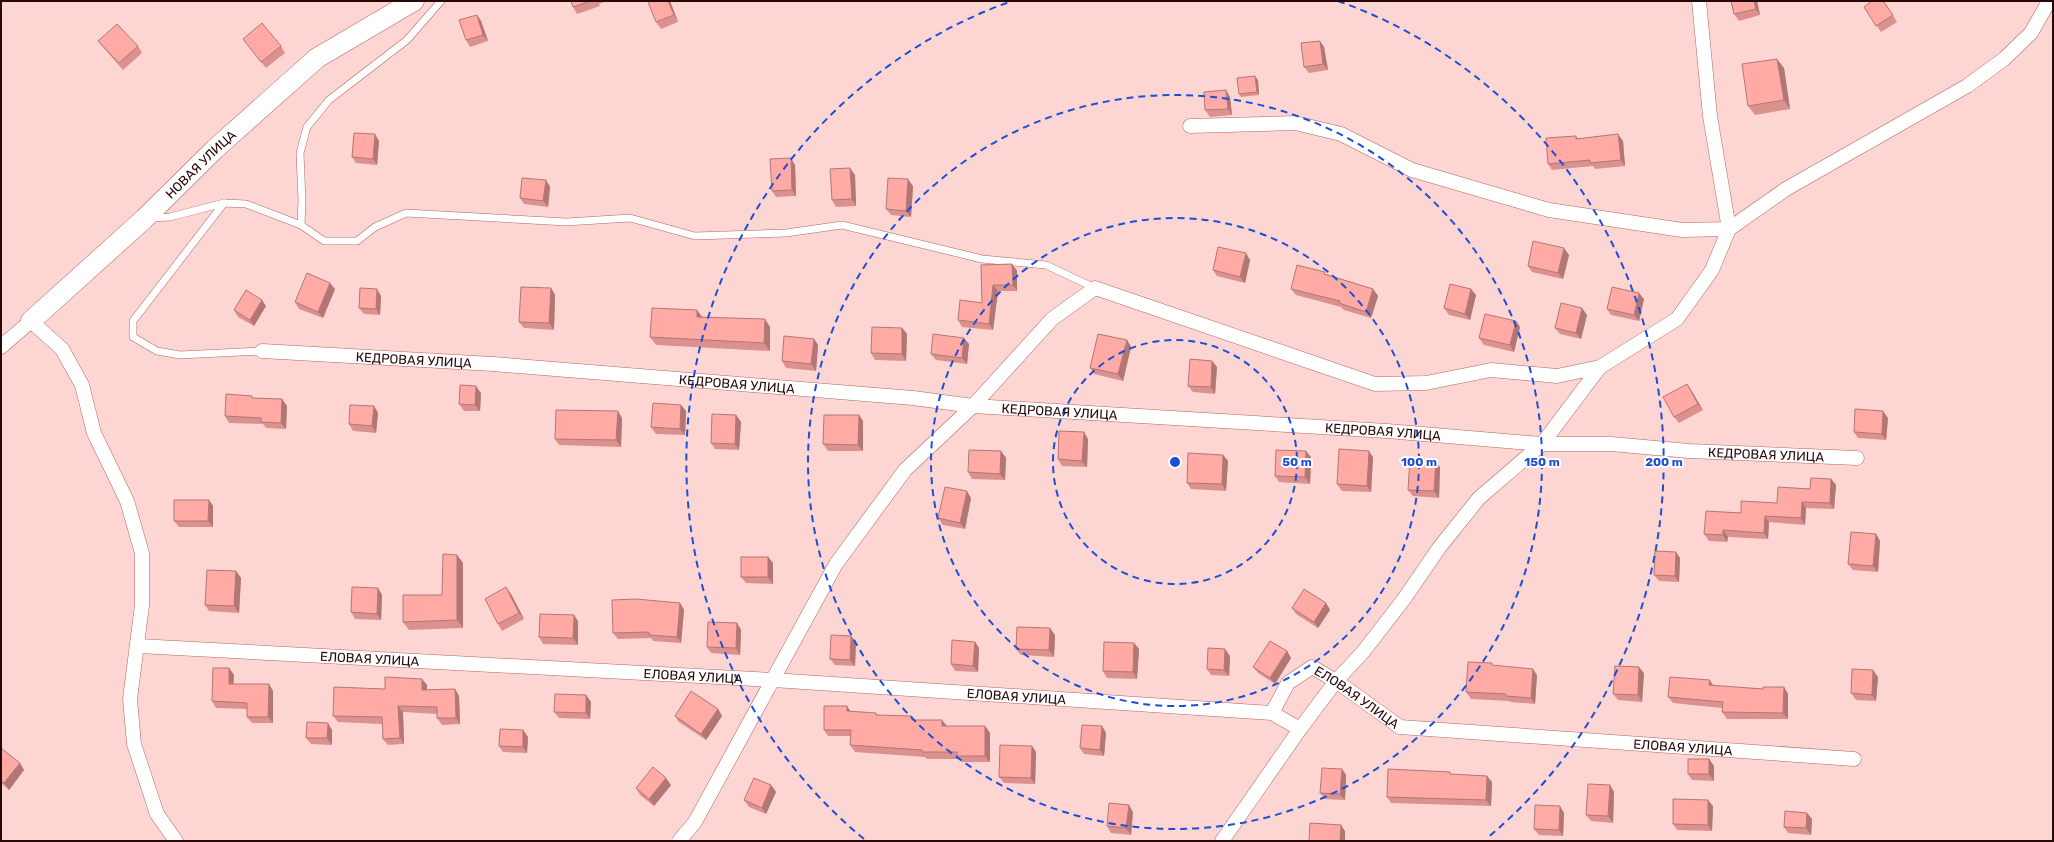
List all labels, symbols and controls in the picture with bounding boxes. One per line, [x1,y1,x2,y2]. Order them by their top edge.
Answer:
street label: НОВАЯ УЛИЦА [163,127,239,202]
street label: КЕДРОВАЯ УЛИЦА [355,349,472,371]
street label: КЕДРОВАЯ УЛИЦА [678,372,796,396]
street label: КЕДРОВАЯ УЛИЦА [1001,401,1118,423]
street label: КЕДРОВАЯ УЛИЦА [1325,420,1442,444]
street label: КЕДРОВАЯ УЛИЦА [1708,445,1825,465]
centre of rings [1168,455,1182,469]
text: 50 m [1282,455,1312,469]
text: 100 m [1401,455,1437,469]
text: 150 m [1524,455,1560,469]
text: 200 m [1645,455,1683,469]
street label: ЕЛОВАЯ УЛИЦА [320,649,420,669]
street label: ЕЛОВАЯ УЛИЦА [1312,663,1402,732]
street label: ЕЛОВАЯ УЛИЦА [643,666,743,686]
street label: ЕЛОВАЯ УЛИЦА [966,686,1067,707]
street label: ЕЛОВАЯ УЛИЦА [1633,736,1733,758]

